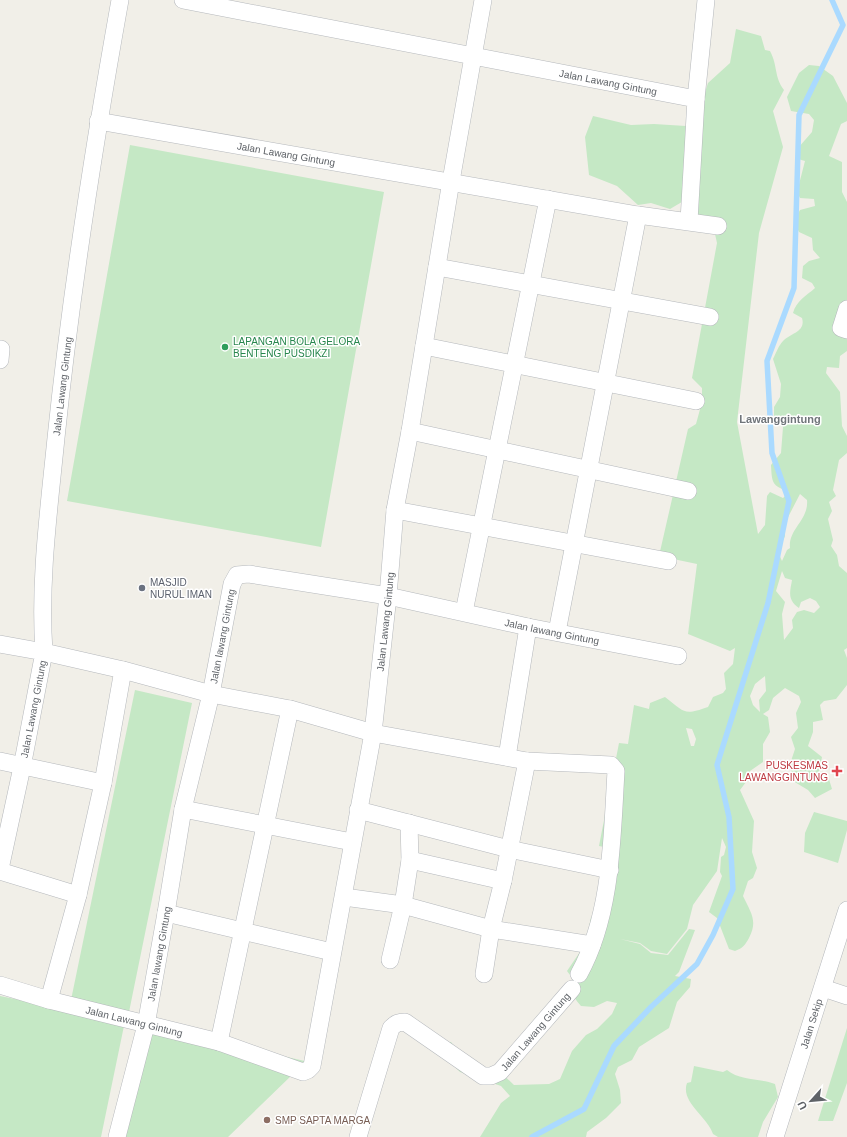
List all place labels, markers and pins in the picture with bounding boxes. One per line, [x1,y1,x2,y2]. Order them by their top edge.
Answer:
place label: LAPANGAN BOLA GELORA BENTENG PUSDIKZI [233,336,360,359]
marker: LAPANGAN BOLA GELORA BENTENG PUSDIKZI [220,342,230,352]
place label: MASJID NURUL IMAN [150,577,212,600]
marker: MASJID NURUL IMAN [137,583,147,593]
place label: PUSKESMAS LAWANGGINTUNG [739,760,828,783]
marker: PUSKESMAS LAWANGGINTUNG [831,765,843,777]
marker: SMP SAPTA MARGA [262,1115,272,1125]
place label: SMP SAPTA MARGA [275,1115,371,1126]

